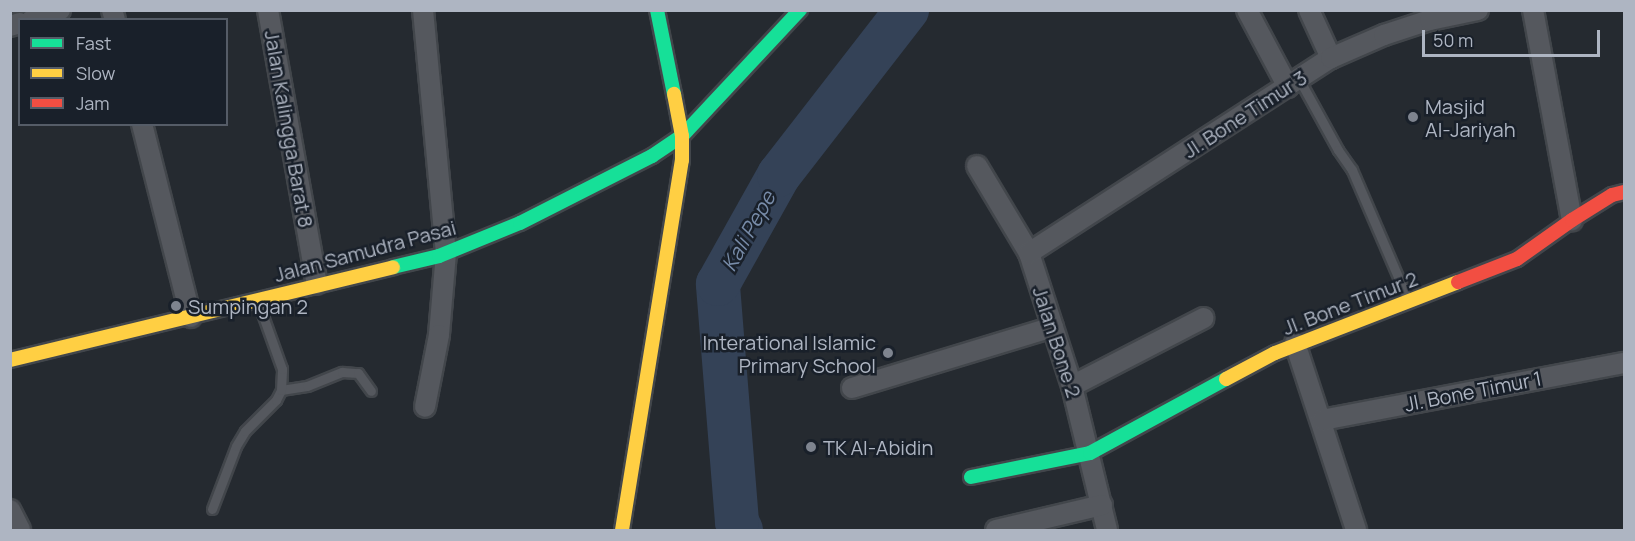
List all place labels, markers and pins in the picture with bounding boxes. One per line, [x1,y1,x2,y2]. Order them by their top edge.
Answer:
place label: Masjid Al-Jariyah [1425,94,1516,141]
marker: Masjid Al-Jariyah [1406,110,1420,124]
place label: Sumpingan 2 [188,294,308,318]
marker: Sumpingan 2 [169,299,183,313]
place label: Interational Islamic Primary School [702,330,876,377]
marker: Interational Islamic Primary School [881,346,895,360]
place label: TK Al-Abidin [823,435,934,459]
marker: TK Al-Abidin [804,440,818,454]

